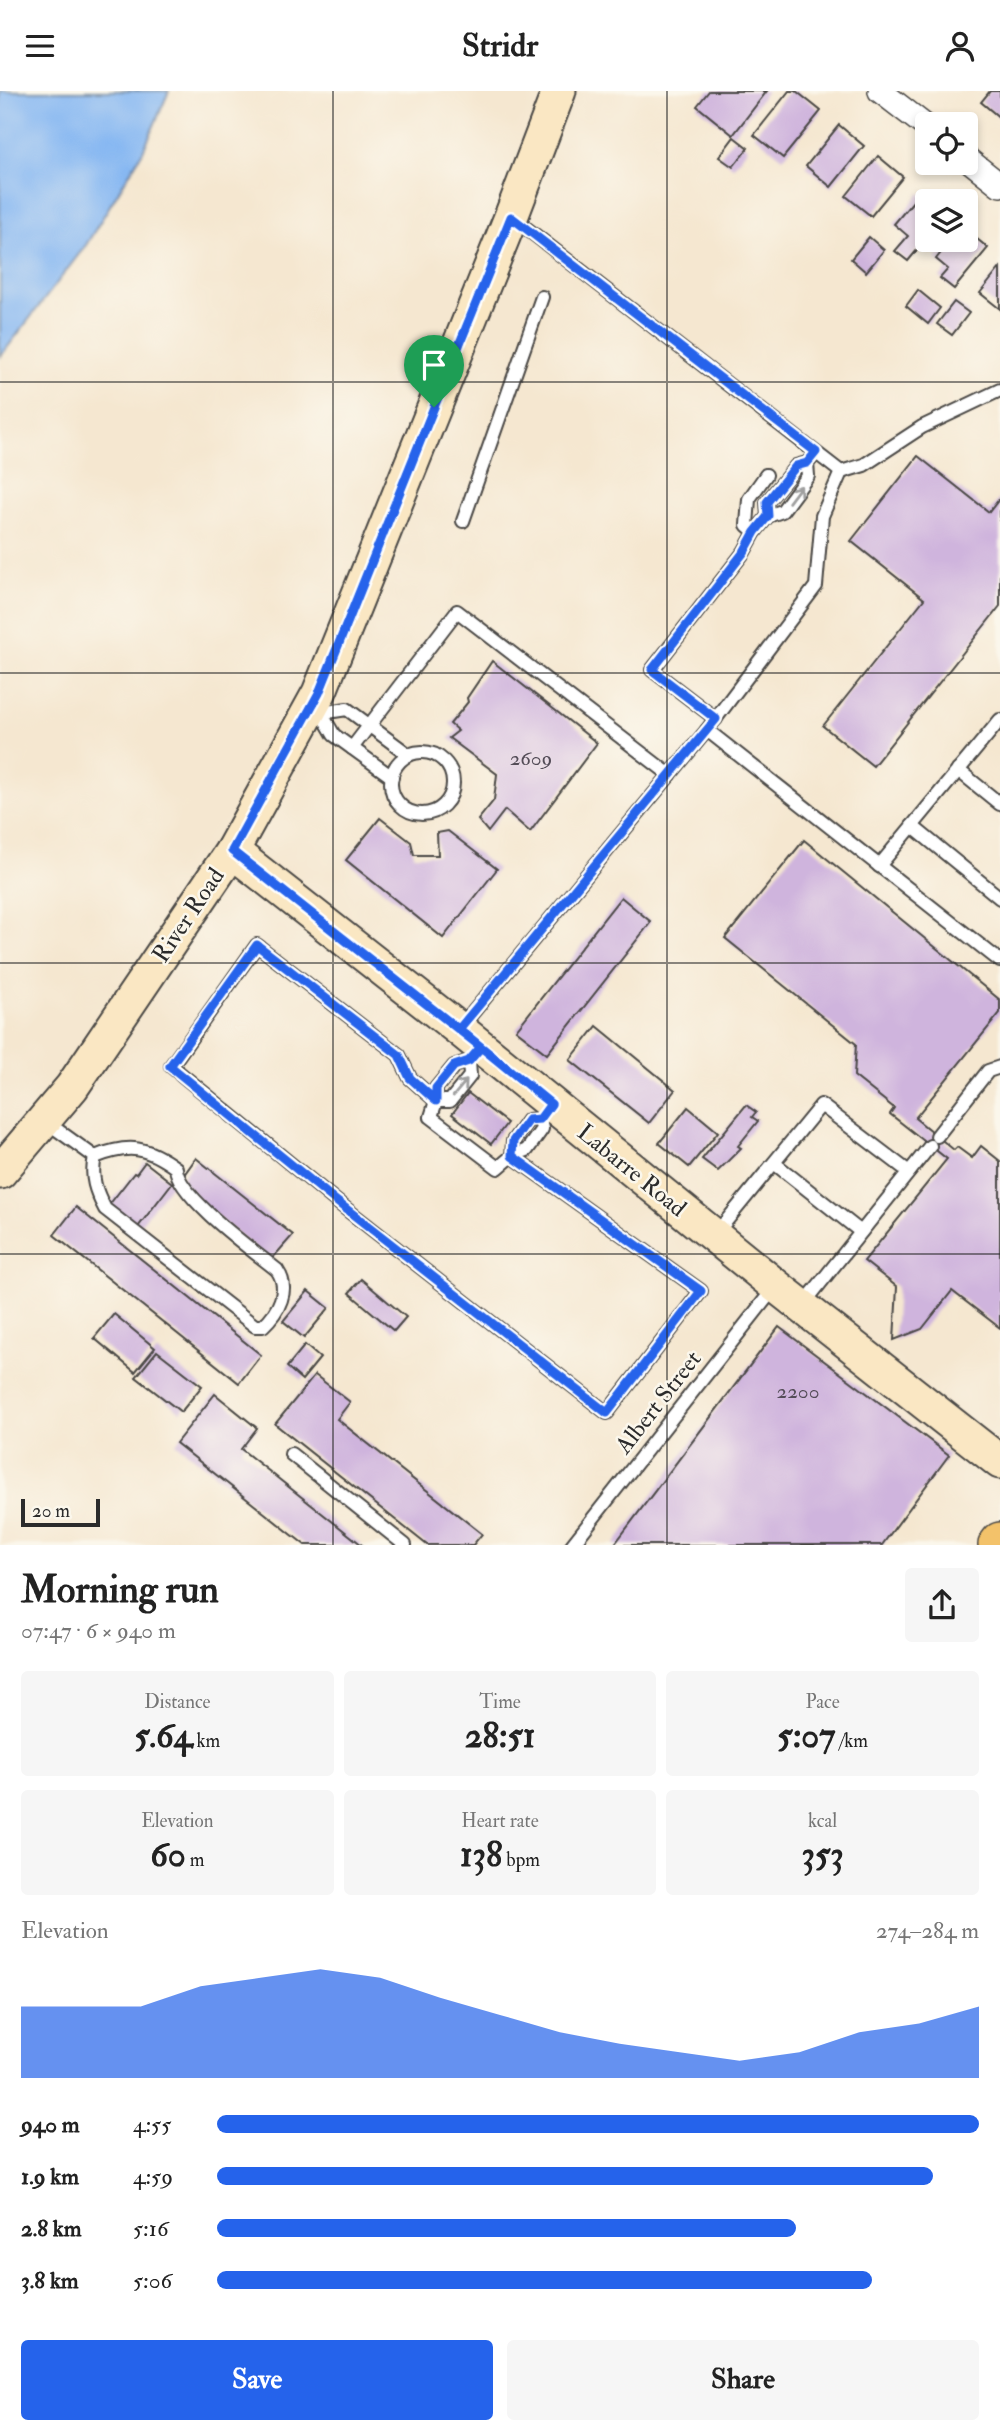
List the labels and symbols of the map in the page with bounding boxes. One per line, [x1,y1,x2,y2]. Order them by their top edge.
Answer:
pin [404,335,464,407]
one-way arrow [787,486,802,504]
house number: 2609 [510,745,552,772]
street label: River Road [145,862,232,969]
one-way arrow [453,1079,468,1097]
street label: Labarre Road [571,1117,693,1224]
street label: Albert Street [608,1344,709,1461]
house number: 2200 [777,1378,819,1405]
scale bar [21,1496,100,1528]

